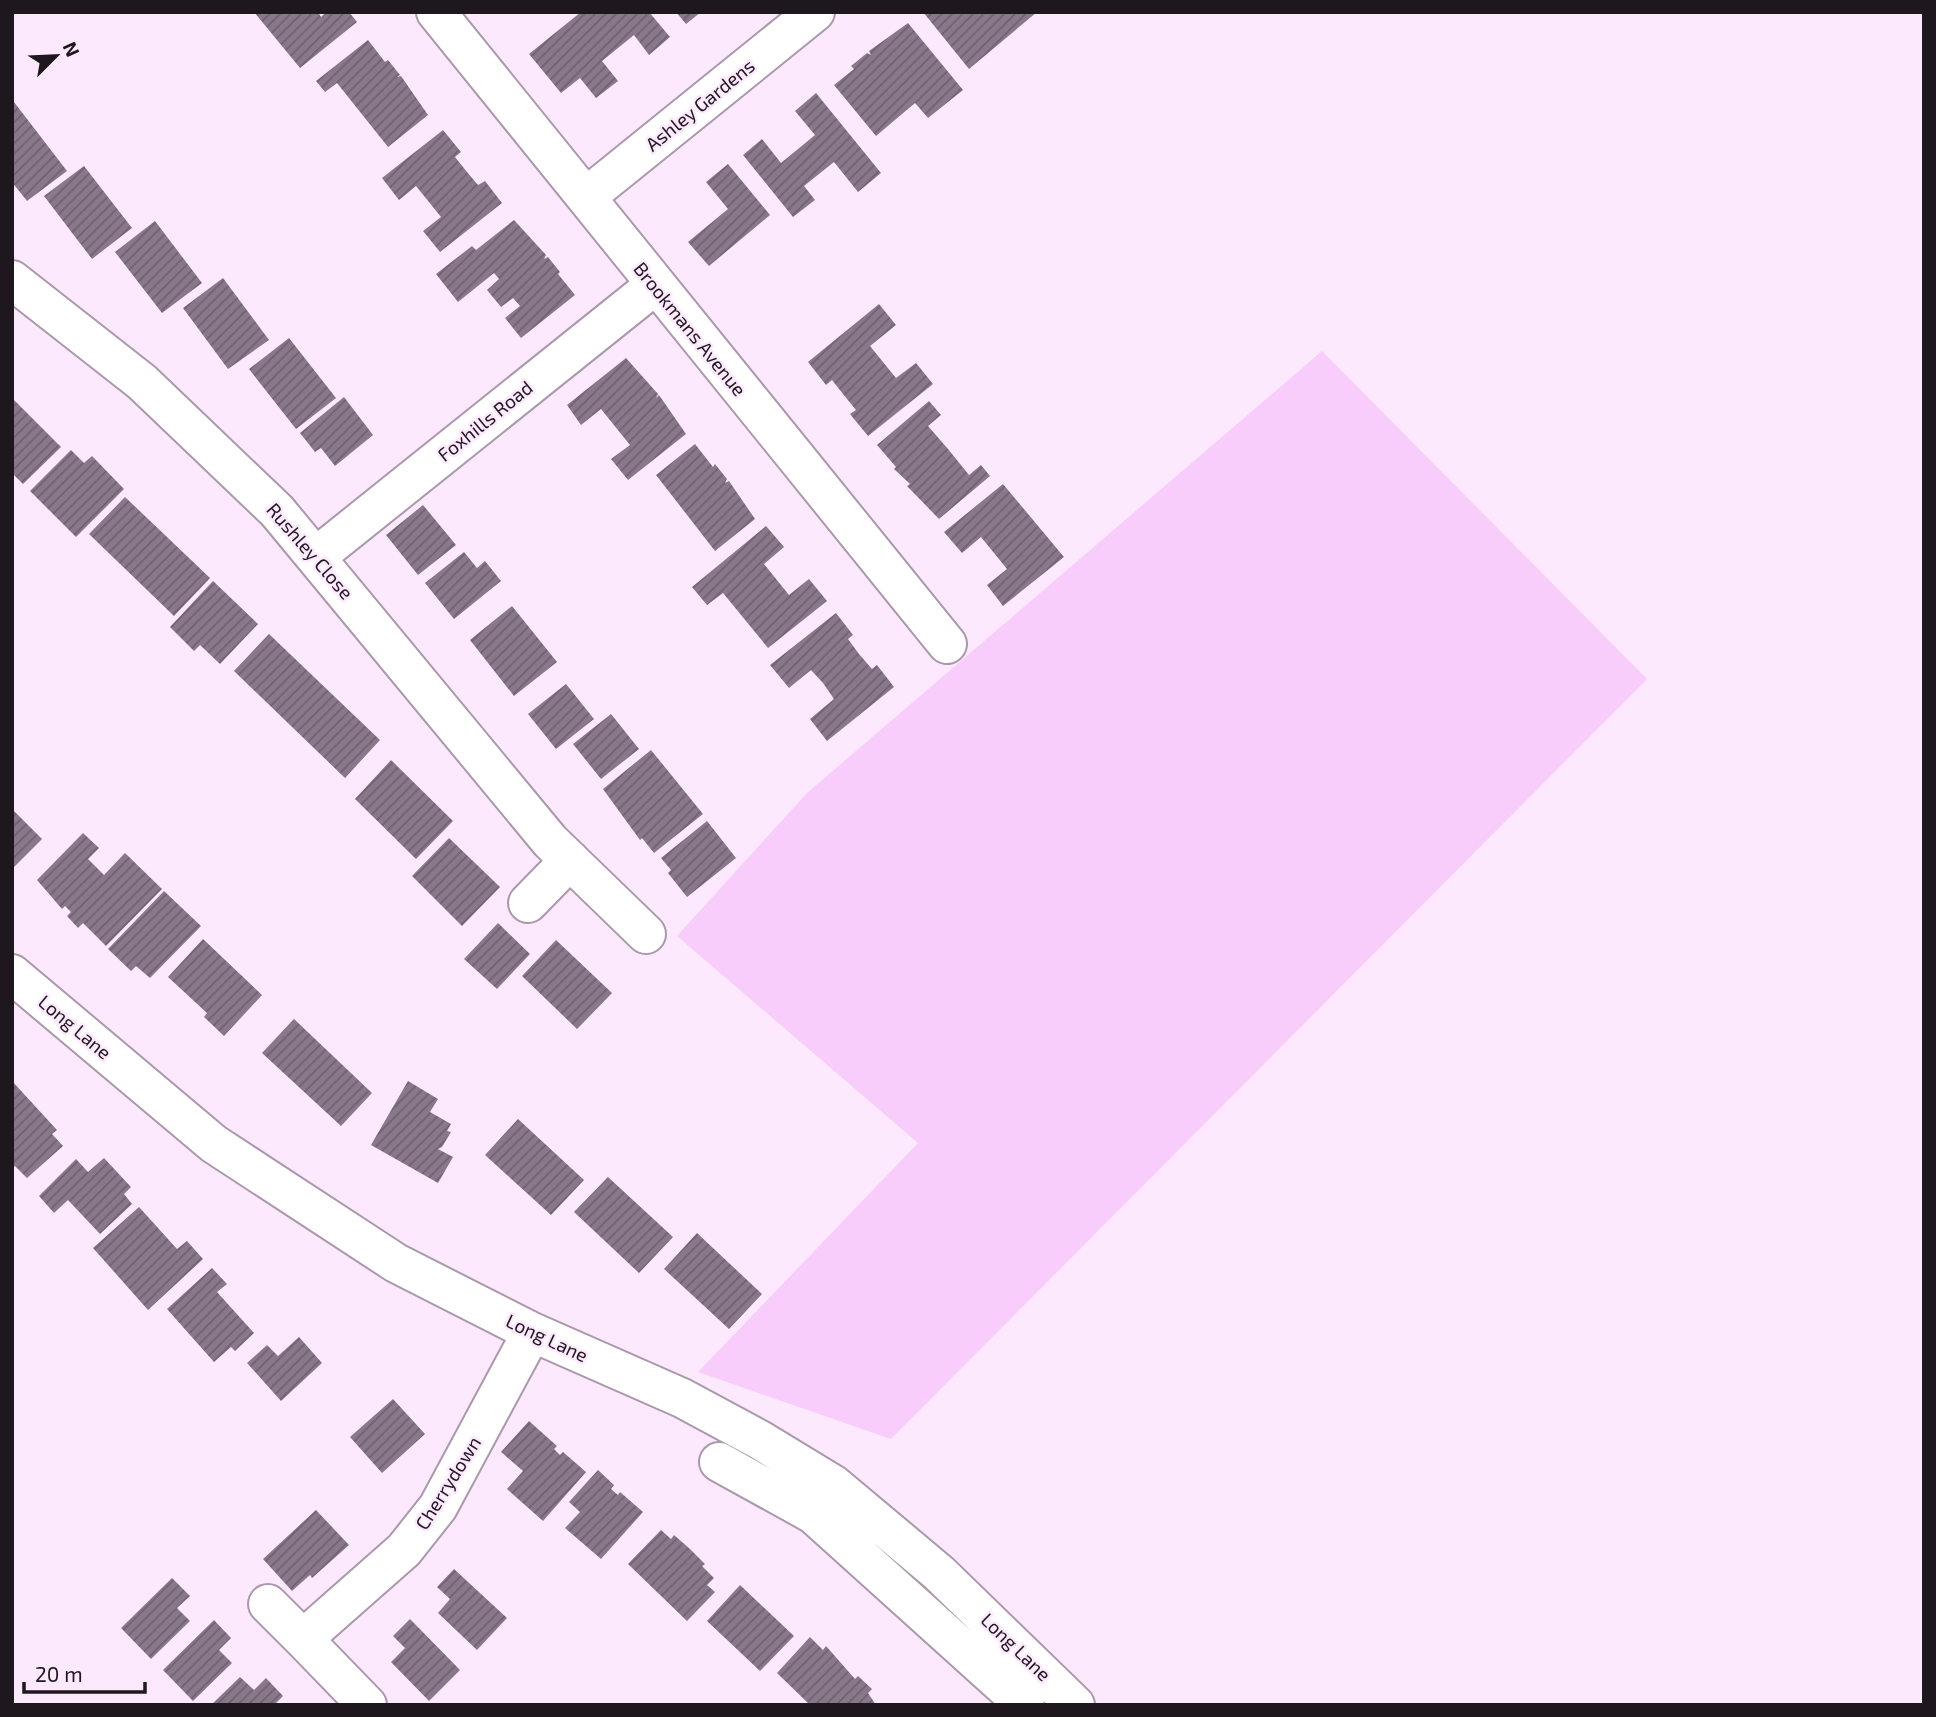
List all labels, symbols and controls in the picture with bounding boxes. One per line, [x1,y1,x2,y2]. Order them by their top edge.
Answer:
north arrow [21,21,91,91]
text: N [59,38,85,60]
street label: Ashley Gardens [640,54,759,156]
street label: Brookmans Avenue [629,257,751,400]
street label: Foxhills Road [433,375,537,466]
street label: Rushley Close [262,498,358,604]
street label: Long Lane [34,990,116,1064]
street label: Long Lane [503,1309,592,1367]
street label: Cherrydown [410,1432,485,1534]
street label: Long Lane [977,1608,1056,1685]
scale bar [24,1650,145,1694]
text: 20 m [35,1661,83,1686]

